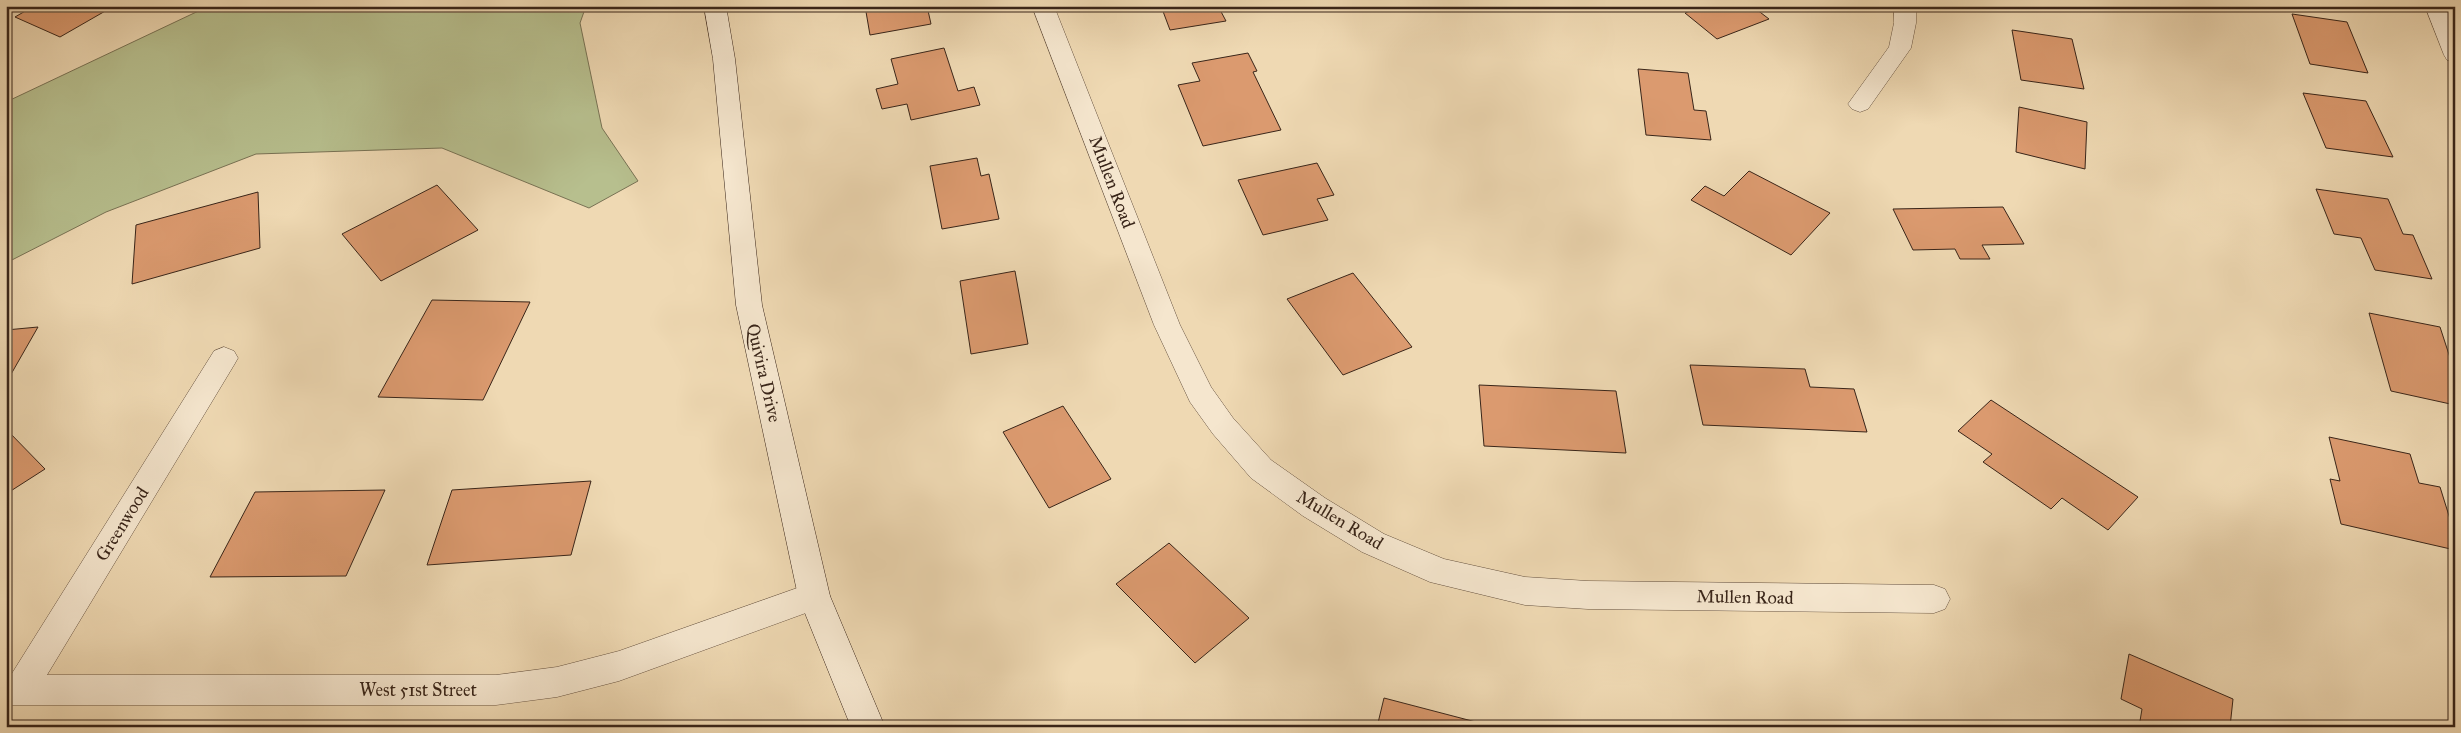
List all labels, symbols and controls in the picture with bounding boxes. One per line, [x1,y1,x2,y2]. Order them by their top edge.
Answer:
street label: Mullen Road [1084,133,1140,231]
street label: Quivira Drive [742,322,786,424]
street label: Greenwood [91,483,153,565]
street label: Mullen Road [1293,486,1387,554]
street label: Mullen Road [1696,585,1794,609]
street label: West 51st Street [359,679,477,701]

